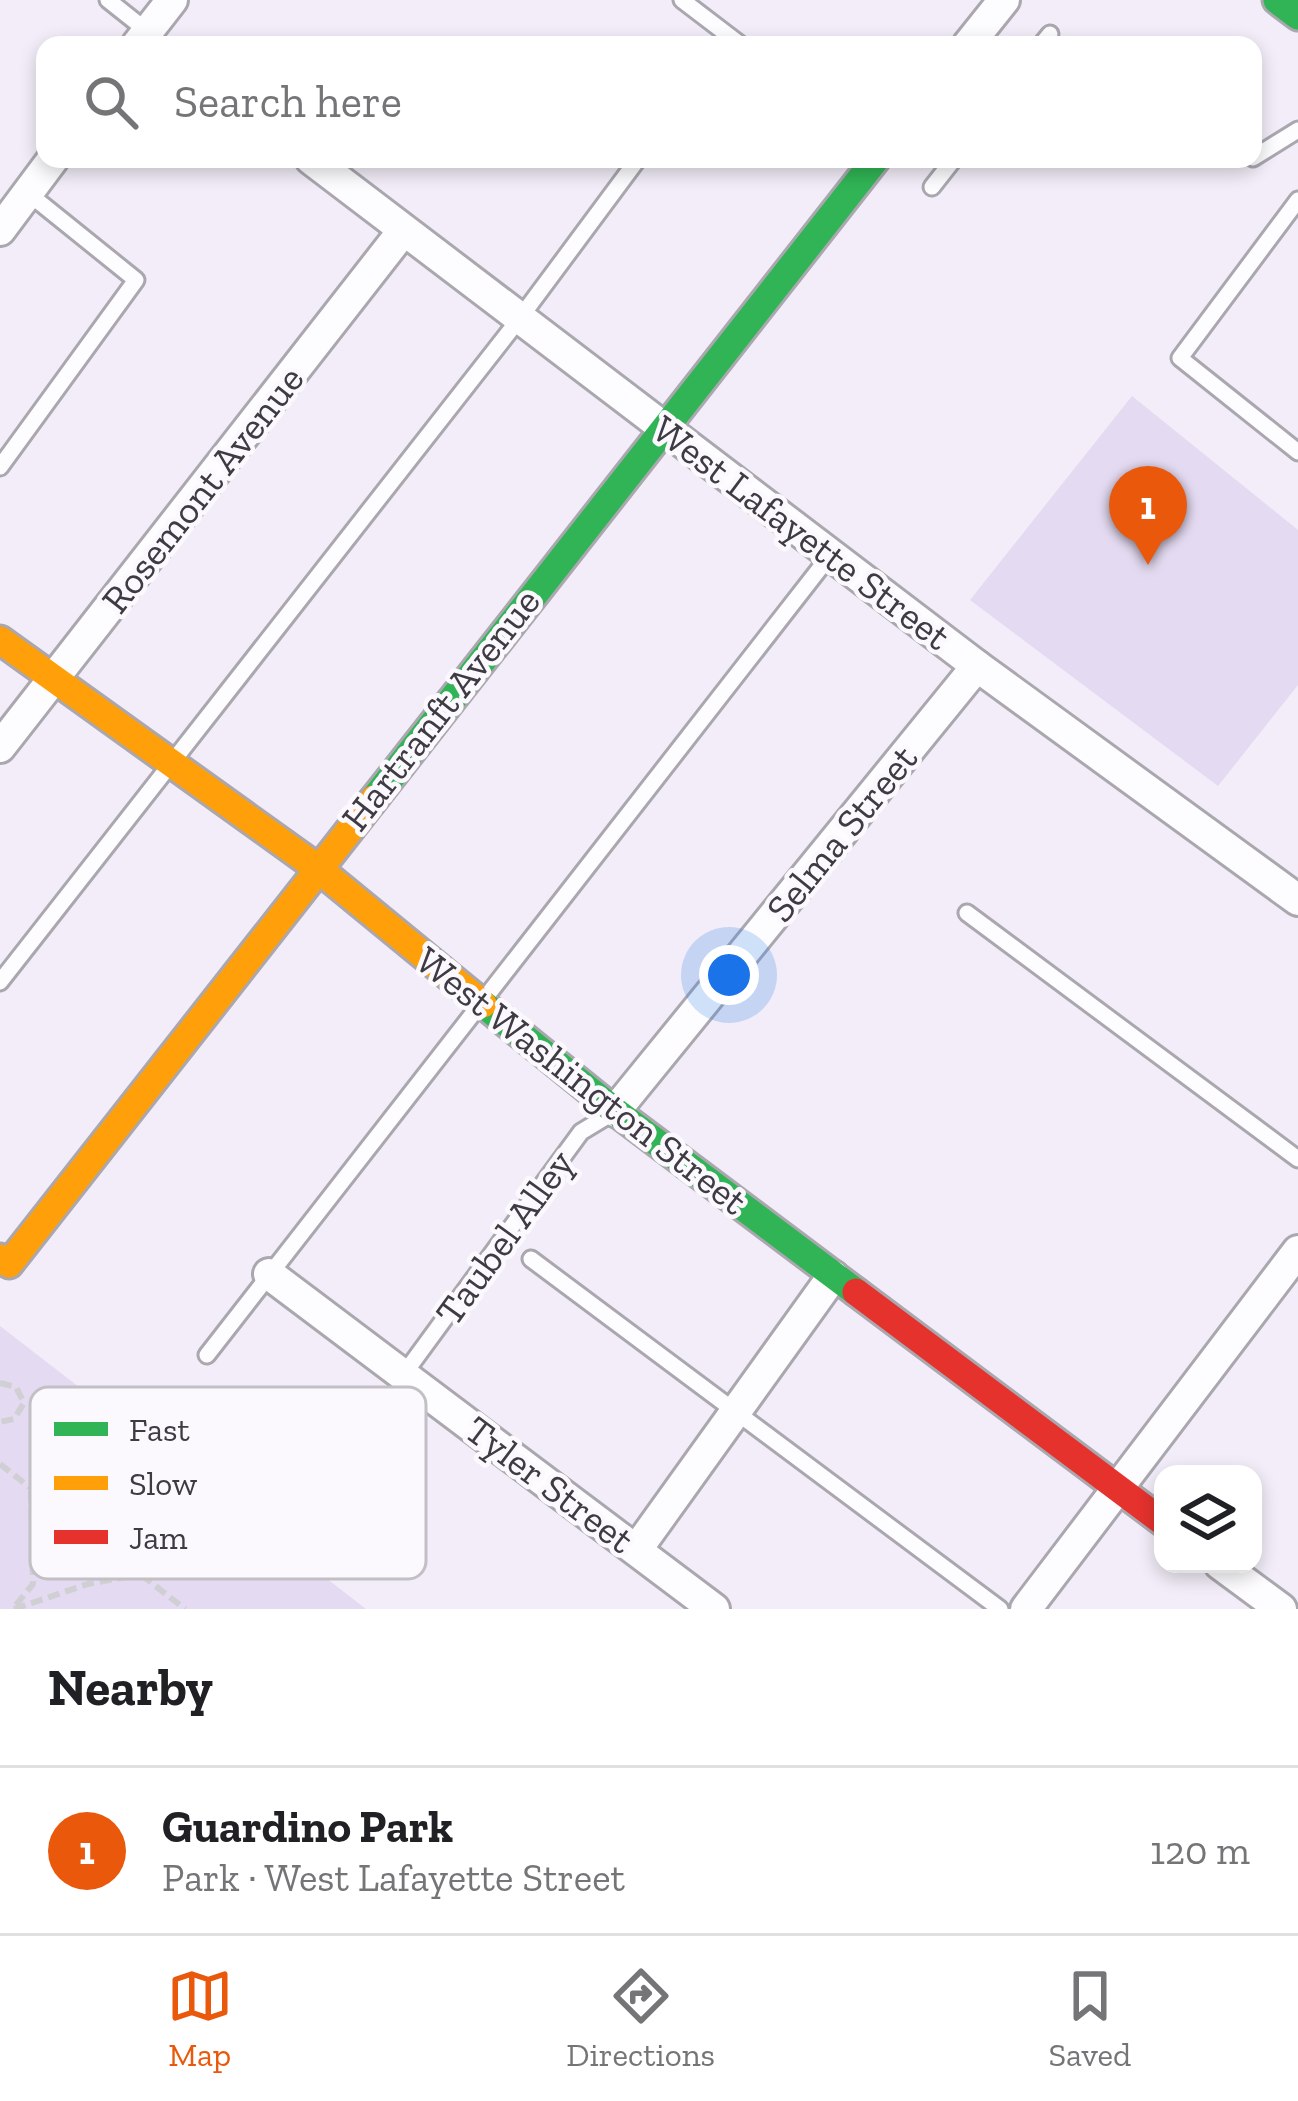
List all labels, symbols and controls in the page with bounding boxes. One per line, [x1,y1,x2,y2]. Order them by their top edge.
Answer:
search box [36,36,1262,168]
icon: search [78,69,144,135]
text: Search here [174,75,402,129]
street label: Rosemont Avenue [91,356,313,622]
street label: West Lafayette Street [644,405,960,660]
pin: 1 [1109,466,1187,565]
street label: Hartranft Avenue [331,579,550,840]
street label: Selma Street [756,735,927,931]
street label: West Washington Street [407,936,757,1225]
your location [699,945,759,1005]
street label: Taubel Alley [425,1141,584,1334]
legend [30,1387,426,1579]
street label: Tyler Street [456,1406,644,1563]
text: Fast [129,1410,190,1449]
text: Slow [129,1464,197,1503]
map controls [1154,1465,1262,1573]
button: layers [1154,1465,1262,1573]
text: Jam [129,1518,188,1557]
text: Nearby [48,1657,213,1718]
text: Guardino Park [162,1800,453,1854]
text: 1 [79,1827,95,1874]
text: 120 m [1150,1827,1250,1874]
text: Park · West Lafayette Street [162,1854,625,1901]
tab: Map [167,1963,233,2074]
tab: Directions [566,1963,715,2074]
tab: Saved [1049,1963,1131,2074]

